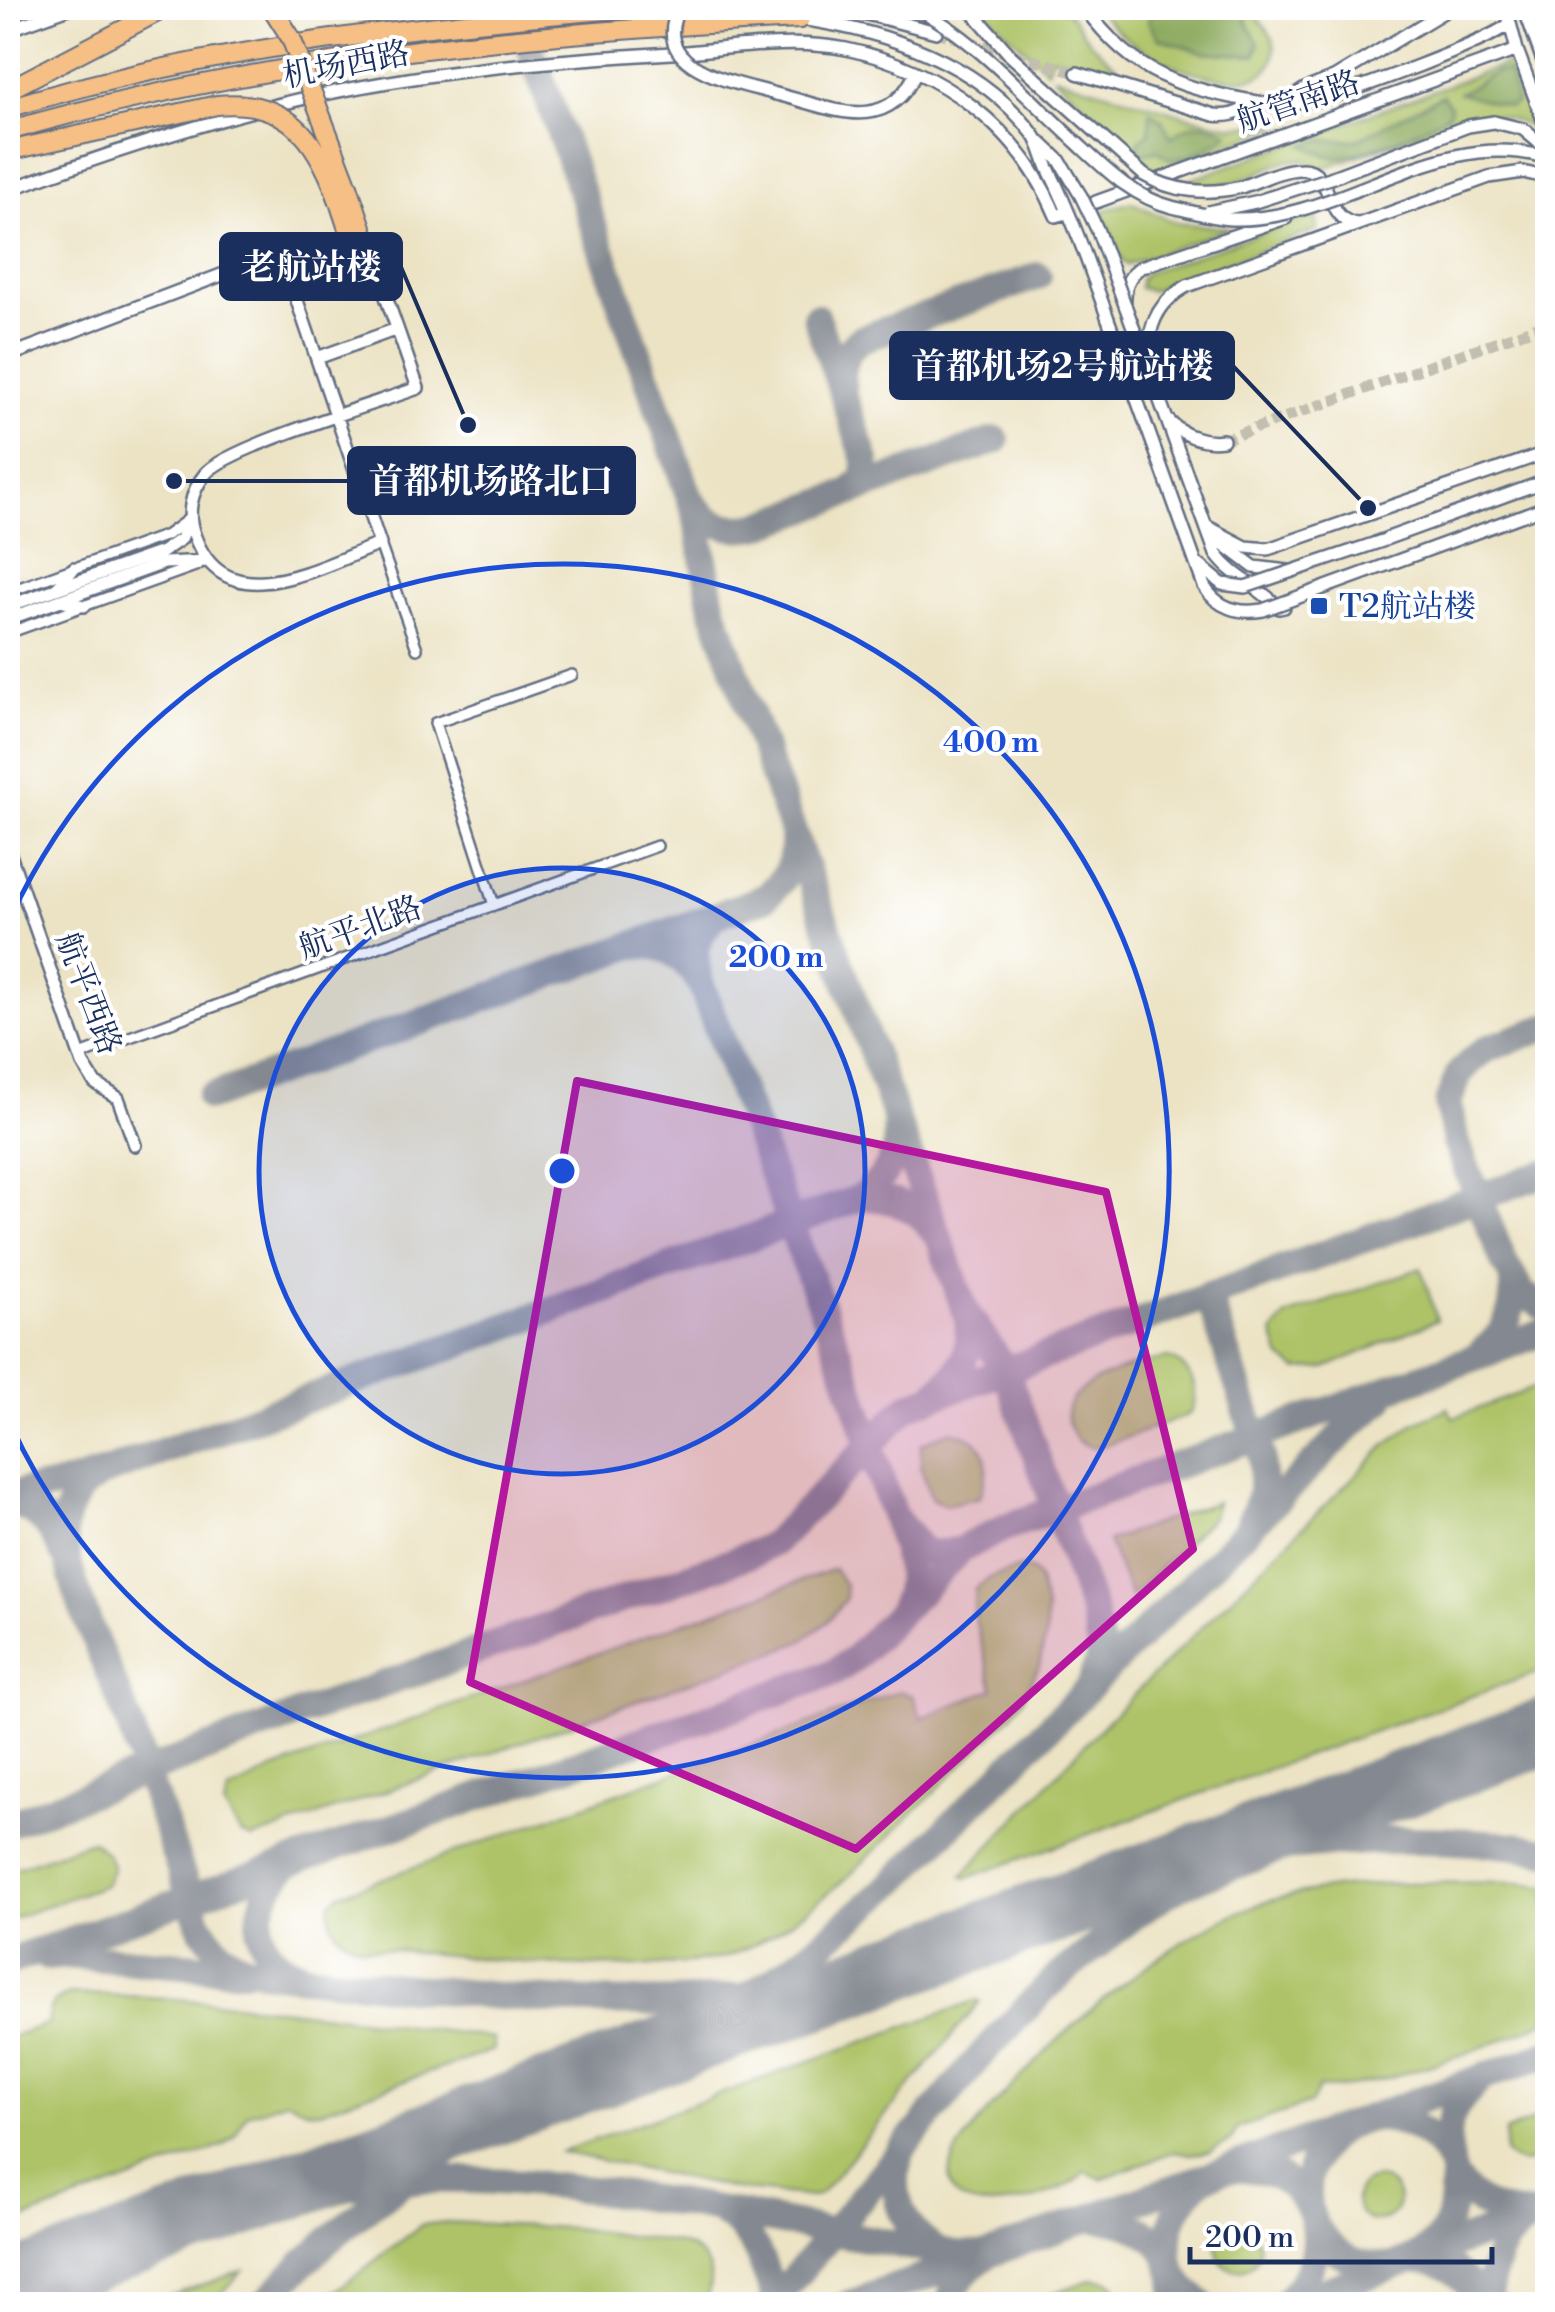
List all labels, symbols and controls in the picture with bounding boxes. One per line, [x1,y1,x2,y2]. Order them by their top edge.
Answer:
street label: 机场西路 [280,33,413,97]
street label: 航管南路 [1231,62,1365,142]
callout: 老航站楼 [221,234,401,299]
text: 老航站楼 [241,247,381,290]
callout: 首都机场2号航站楼 [891,333,1233,398]
text: 首都机场2号航站楼 [911,346,1213,389]
callout: 首都机场路北口 [349,448,634,513]
text: 首都机场路北口 [368,461,614,504]
place label: T2航站楼 [1339,587,1476,627]
marker: T2航站楼 [1308,595,1330,617]
text: 400 m [943,724,1039,762]
street label: 航平北路 [293,887,427,969]
street label: 航平西路 [46,926,130,1060]
text: 200 m [729,939,823,977]
centre of rings [544,1153,580,1189]
scale bar [1190,2202,1492,2264]
text: 200 m [1205,2219,1294,2257]

